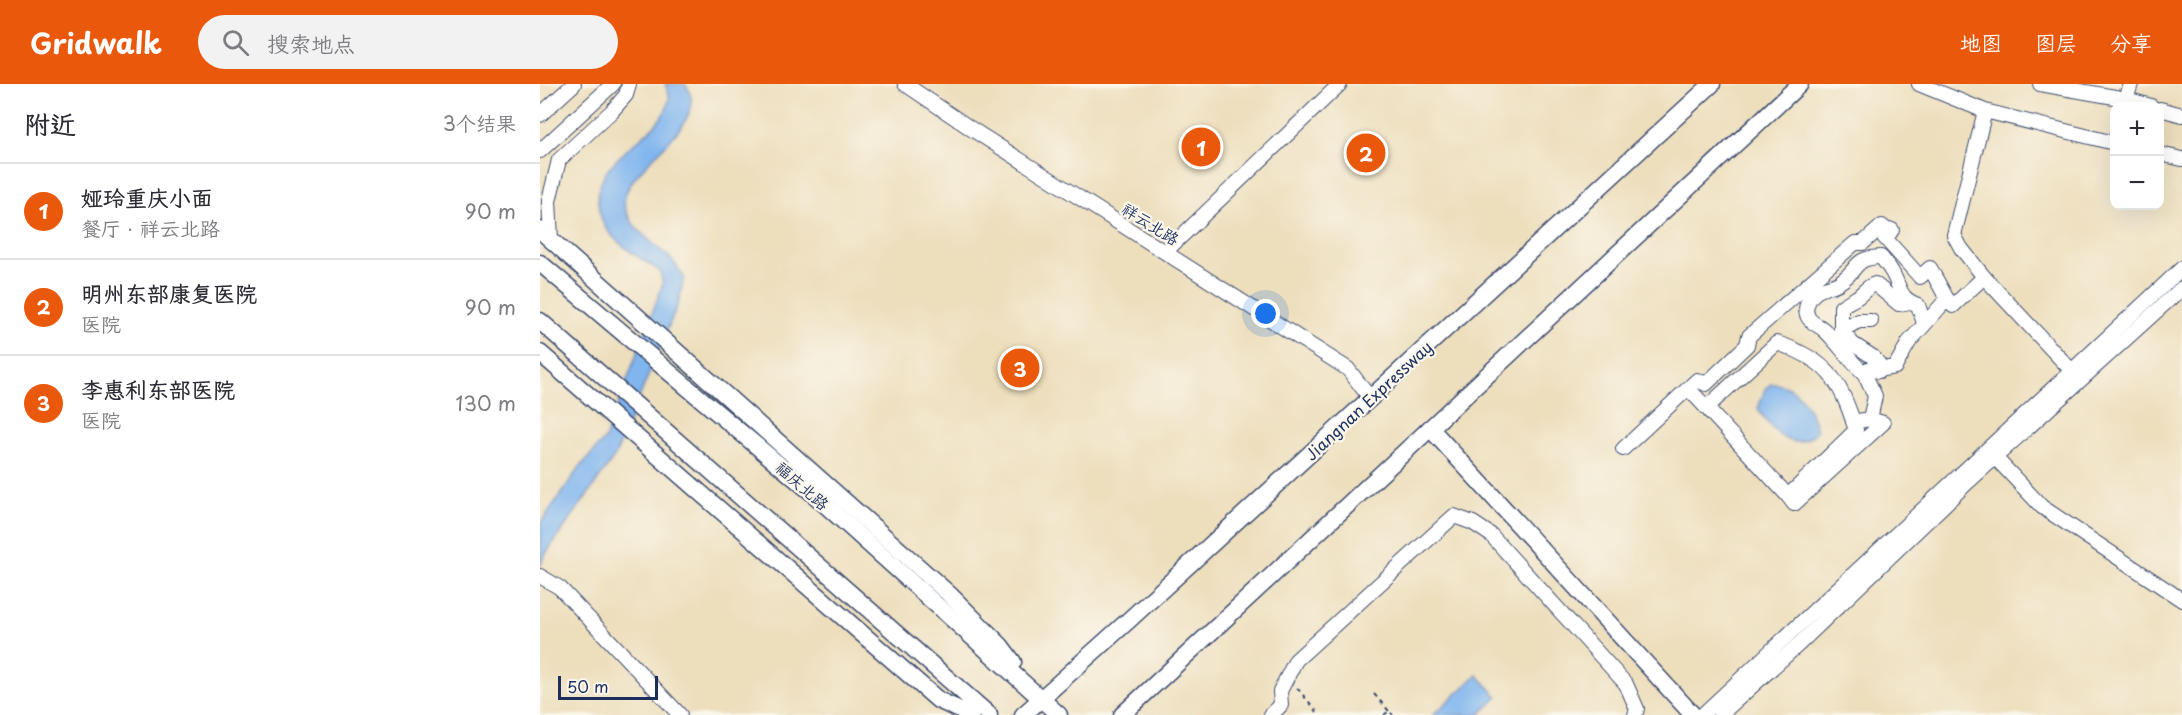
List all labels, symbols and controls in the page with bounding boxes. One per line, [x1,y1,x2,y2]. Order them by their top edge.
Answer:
search box [198,15,618,69]
text: Gridwalk [30,21,162,64]
icon: search [219,26,252,59]
text: 搜索地点 [267,26,355,59]
text: 地图 [1960,26,2002,58]
text: 图层 [2035,26,2077,58]
text: 分享 [2110,26,2152,58]
map controls [2110,102,2164,210]
button: + [2110,102,2164,156]
text: 附近 [24,104,76,143]
text: 3个结果 [443,108,516,138]
pin: 1 [1182,124,1220,170]
pin: 2 [1346,130,1386,176]
button: − [2110,156,2164,210]
text: 娅玲重庆小面 [81,180,213,213]
text: 1 [39,196,48,226]
text: 90 m [465,196,516,226]
street label: 祥云北路 [1117,196,1185,250]
text: 餐厅 · 祥云北路 [81,213,220,243]
text: 明州东部康复医院 [81,276,257,309]
text: 2 [36,292,51,322]
text: 90 m [465,292,516,322]
your location [1251,299,1280,328]
text: 医院 [81,309,121,339]
street label: Jiangnan Expressway [1299,335,1437,465]
pin: 3 [1000,346,1040,390]
text: 李惠利东部医院 [81,372,235,405]
text: 3 [37,388,50,418]
text: 130 m [456,388,516,418]
text: 医院 [81,405,121,435]
street label: 福庆北路 [771,455,835,515]
scale bar [558,673,658,700]
text: 50 m [567,674,608,698]

